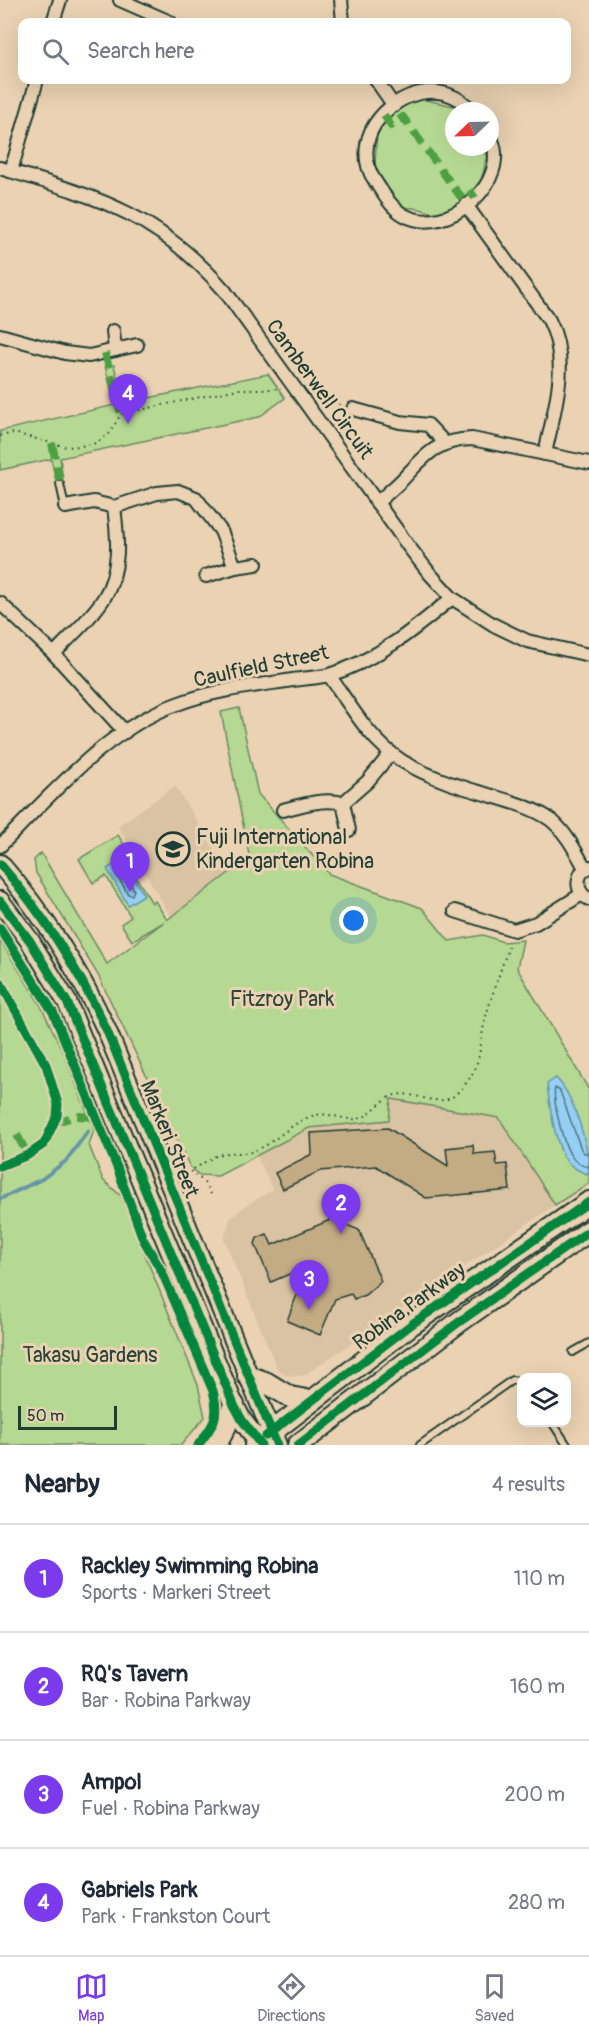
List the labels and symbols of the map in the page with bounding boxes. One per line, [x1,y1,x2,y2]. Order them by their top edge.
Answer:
north arrow [445,102,499,156]
street label: Camberwell Circuit [260,314,380,465]
pin: 4 [108,374,148,424]
street label: Caulfield Street [191,639,332,694]
place label: Fuji International Kindergarten Robina [196,824,374,875]
school or university icon: Fuji International Kindergarten Robina [155,831,191,867]
pin: 1 [110,842,150,892]
your location [339,906,368,935]
park label: Fitzroy Park [230,986,334,1013]
street label: Markeri Street [134,1077,206,1202]
pin: 2 [322,1184,360,1234]
street label: Robina Parkway [347,1256,471,1356]
pin: 3 [290,1260,328,1310]
park label: Takasu Gardens [23,1342,158,1369]
scale bar [18,1403,117,1430]

